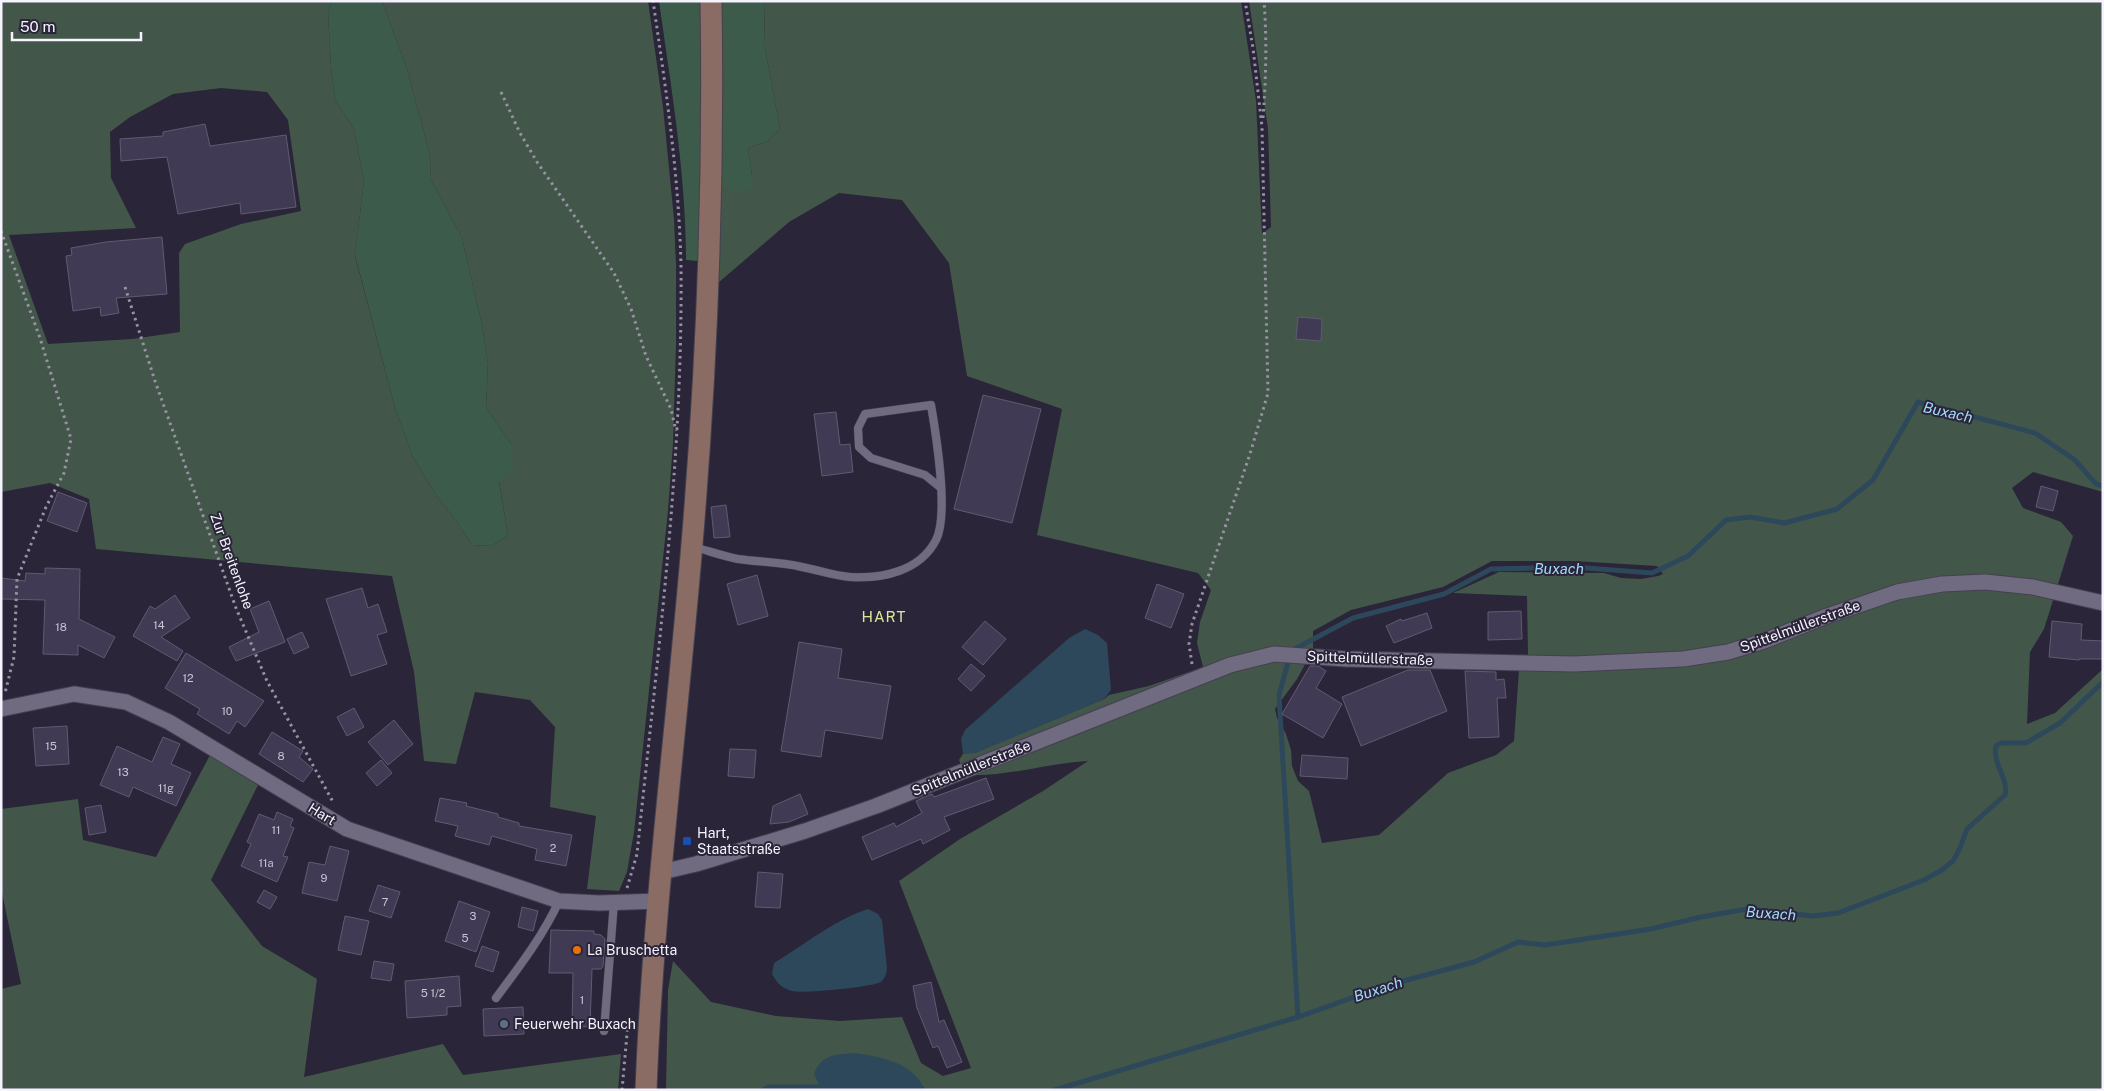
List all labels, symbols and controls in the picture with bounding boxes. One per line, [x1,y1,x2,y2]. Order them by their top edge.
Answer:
scale bar [12,10,141,42]
text: 50 m [20,18,55,35]
water label: Buxach [1922,398,1974,426]
street label: Zur Breitenlohe [207,511,257,611]
water label: Buxach [1534,560,1584,577]
street label: Spittelmüllerstraße [1738,597,1862,655]
district label: HART [861,608,907,625]
house number: 14 [153,619,165,631]
house number: 18 [55,621,67,633]
street label: Spittelmüllerstraße [1307,648,1434,668]
house number: 12 [182,672,194,684]
house number: 10 [221,705,233,717]
street label: Spittelmüllerstraße [909,737,1033,799]
house number: 15 [45,740,57,752]
house number: 8 [277,750,285,762]
house number: 13 [117,766,129,778]
house number: 11g [158,782,174,794]
street label: Hart [305,800,339,828]
house number: 11 [272,824,280,836]
place label: Hart, Staatsstraße [697,825,781,857]
marker: Hart, Staatsstraße [681,835,693,847]
house number: 2 [550,842,557,854]
house number: 11a [258,857,274,869]
house number: 9 [321,872,328,884]
house number: 7 [382,896,389,908]
water label: Buxach [1745,903,1797,923]
house number: 3 [470,910,477,922]
house number: 5 [461,932,469,944]
place label: La Bruschetta [587,942,677,958]
marker: La Bruschetta [571,944,583,956]
water label: Buxach [1352,973,1404,1005]
house number: 5 1/2 [421,987,446,999]
house number: 1 [580,994,584,1006]
place label: Feuerwehr Buxach [514,1016,636,1032]
marker: Feuerwehr Buxach [498,1018,510,1030]

